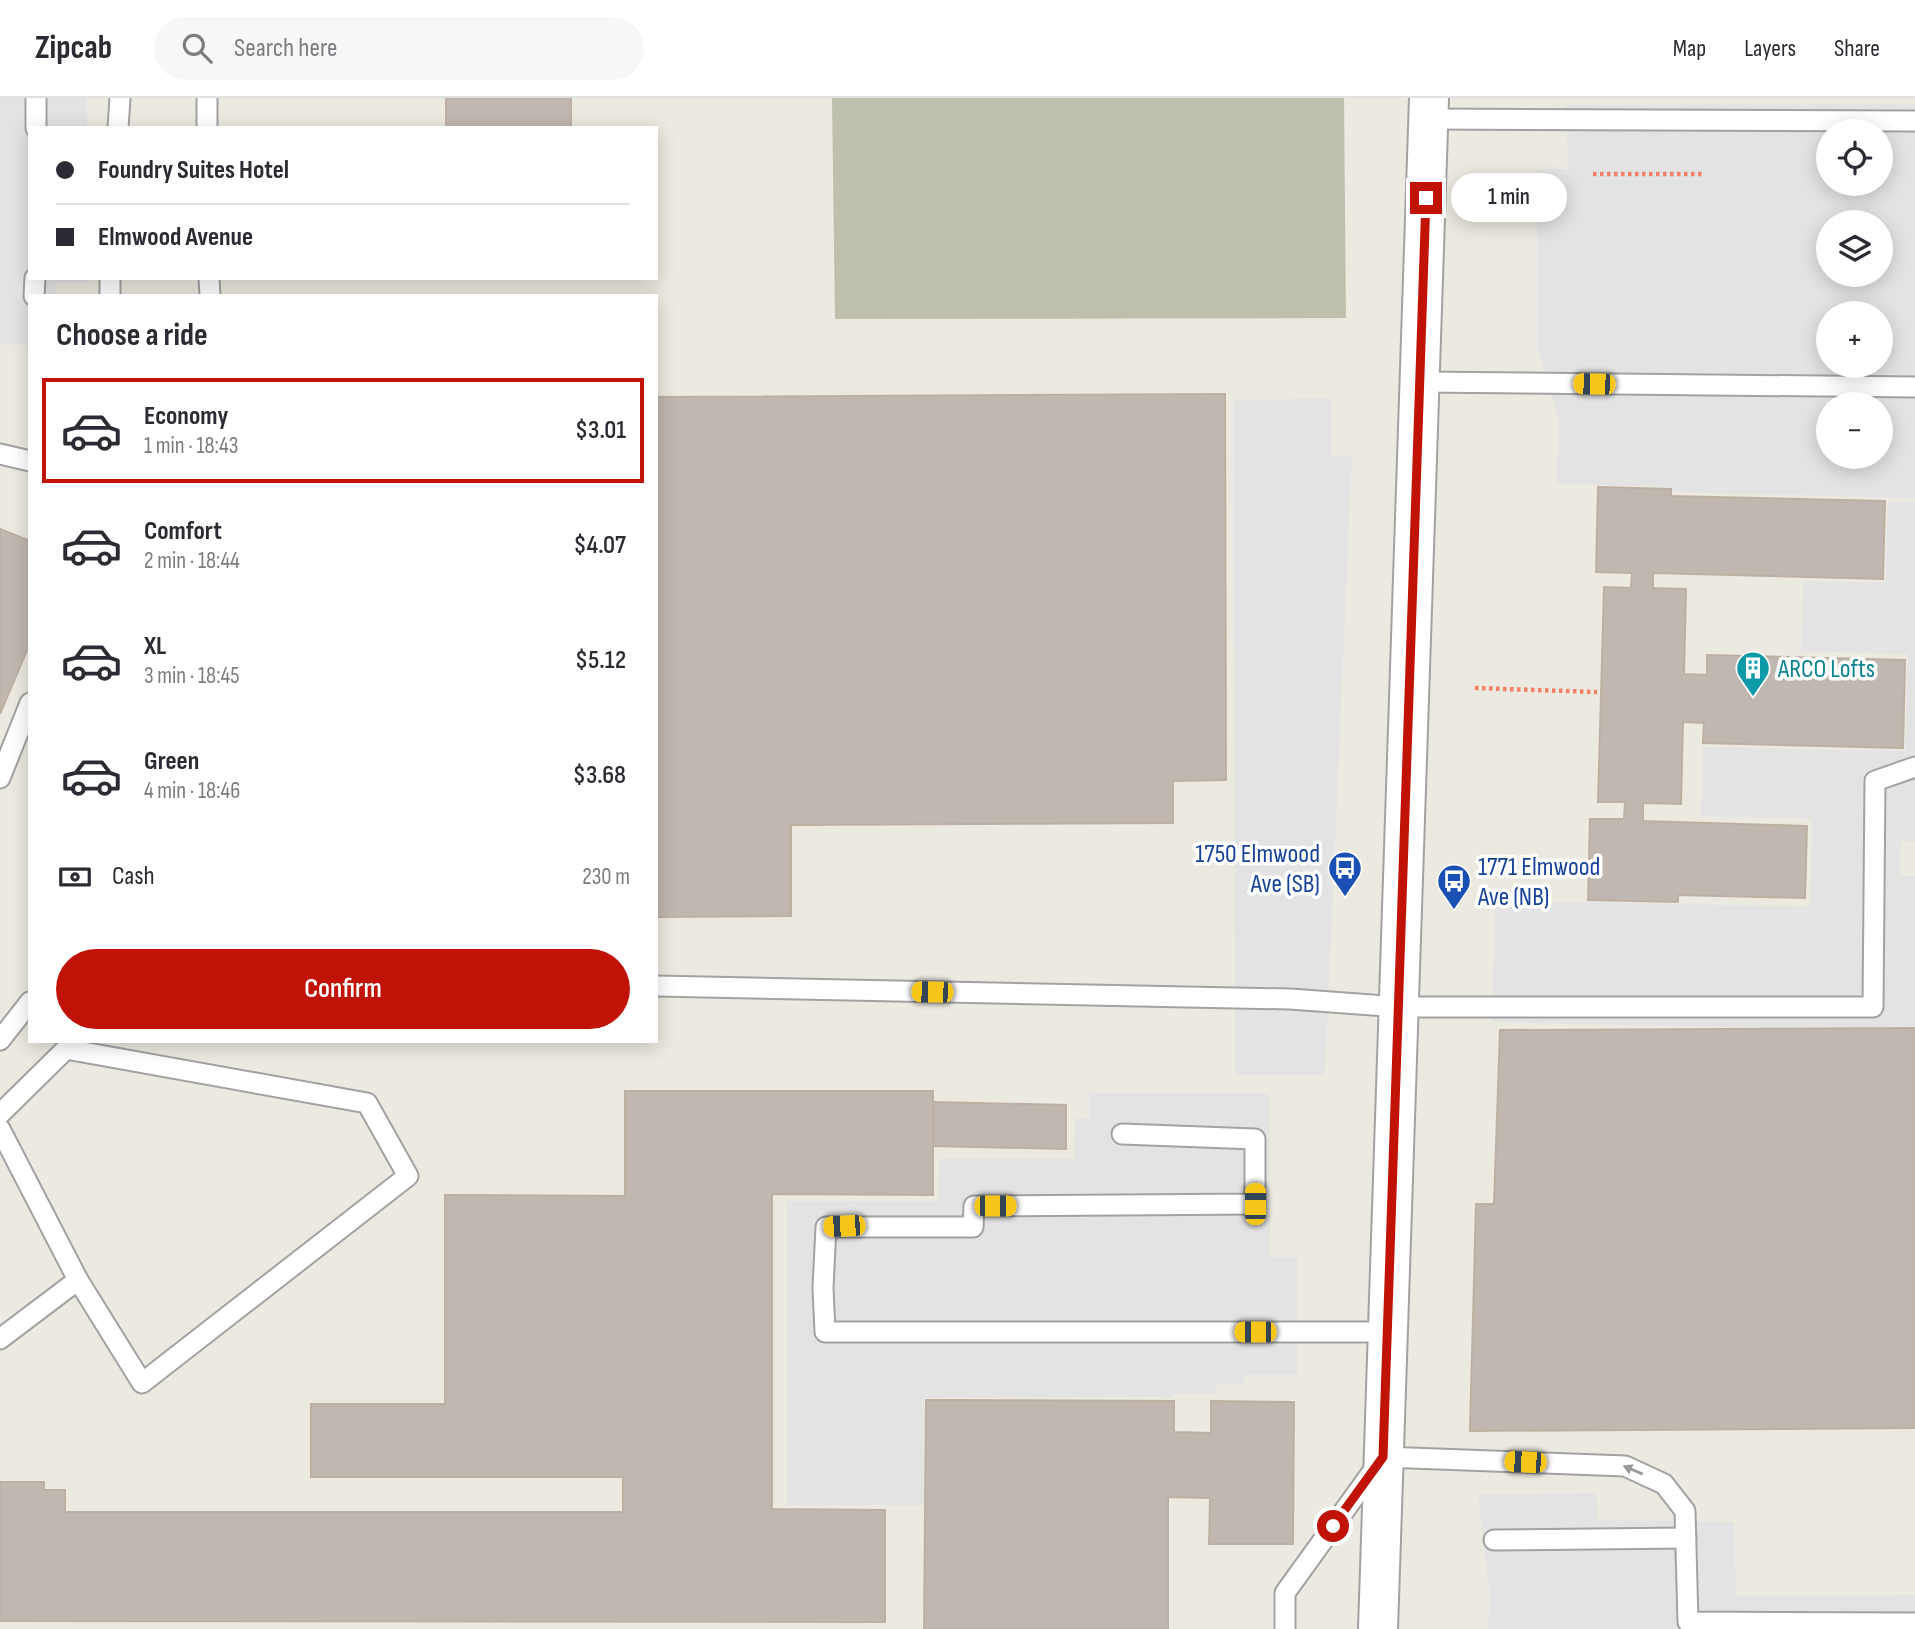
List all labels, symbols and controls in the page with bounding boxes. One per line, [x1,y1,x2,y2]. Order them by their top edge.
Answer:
search box [154,17,644,80]
text: Zipcab [35,28,112,68]
icon: search [178,29,216,67]
text: Search here [234,33,337,64]
text: Map [1673,34,1706,63]
text: Layers [1744,34,1796,63]
text: Share [1834,34,1880,63]
map controls [1816,119,1893,469]
button: locate [1816,119,1893,196]
text: Foundry Suites Hotel [98,155,289,186]
callout: 1 min [1450,174,1566,222]
route end [1410,182,1442,214]
text: 1 min [1488,183,1530,211]
button: layers [1816,210,1893,287]
text: Elmwood Avenue [98,222,253,253]
button: + [1816,301,1893,378]
text: Choose a ride [56,316,208,355]
car [1573,373,1616,395]
button: − [1816,392,1893,469]
icon: car [60,399,123,462]
text: Economy [144,401,228,432]
text: $3.01 [575,415,626,446]
text: 1 min · 18:43 [144,432,238,460]
icon: car [60,514,123,577]
text: Comfort [144,516,222,547]
text: $4.07 [573,530,626,561]
text: 2 min · 18:44 [144,547,240,575]
icon: car [60,629,123,692]
text: XL [144,631,166,662]
text: $5.12 [575,645,626,676]
building icon: ARCO Lofts [1734,649,1772,698]
place label: ARCO Lofts [1777,654,1875,685]
text: 3 min · 18:45 [144,662,239,690]
icon: car [60,744,123,807]
text: Green [144,746,199,777]
text: $3.68 [573,760,626,791]
text: 4 min · 18:46 [144,777,240,805]
place label: 1750 Elmwood Ave (SB) [1195,839,1320,900]
bus stop icon: 1750 Elmwood Ave (SB) [1326,849,1364,898]
place label: 1771 Elmwood Ave (NB) [1477,852,1600,913]
icon: cash [56,858,94,896]
text: Cash [112,861,155,892]
bus stop icon: 1771 Elmwood Ave (NB) [1435,862,1473,911]
text: 230 m [582,863,630,891]
button: Confirm [56,949,630,1029]
car [911,981,954,1003]
car [1245,1183,1266,1225]
car [975,1196,1017,1217]
car [823,1215,866,1237]
car [1235,1322,1277,1343]
car [1504,1451,1547,1473]
one-way arrow [1622,1465,1643,1476]
route start [1317,1510,1349,1542]

